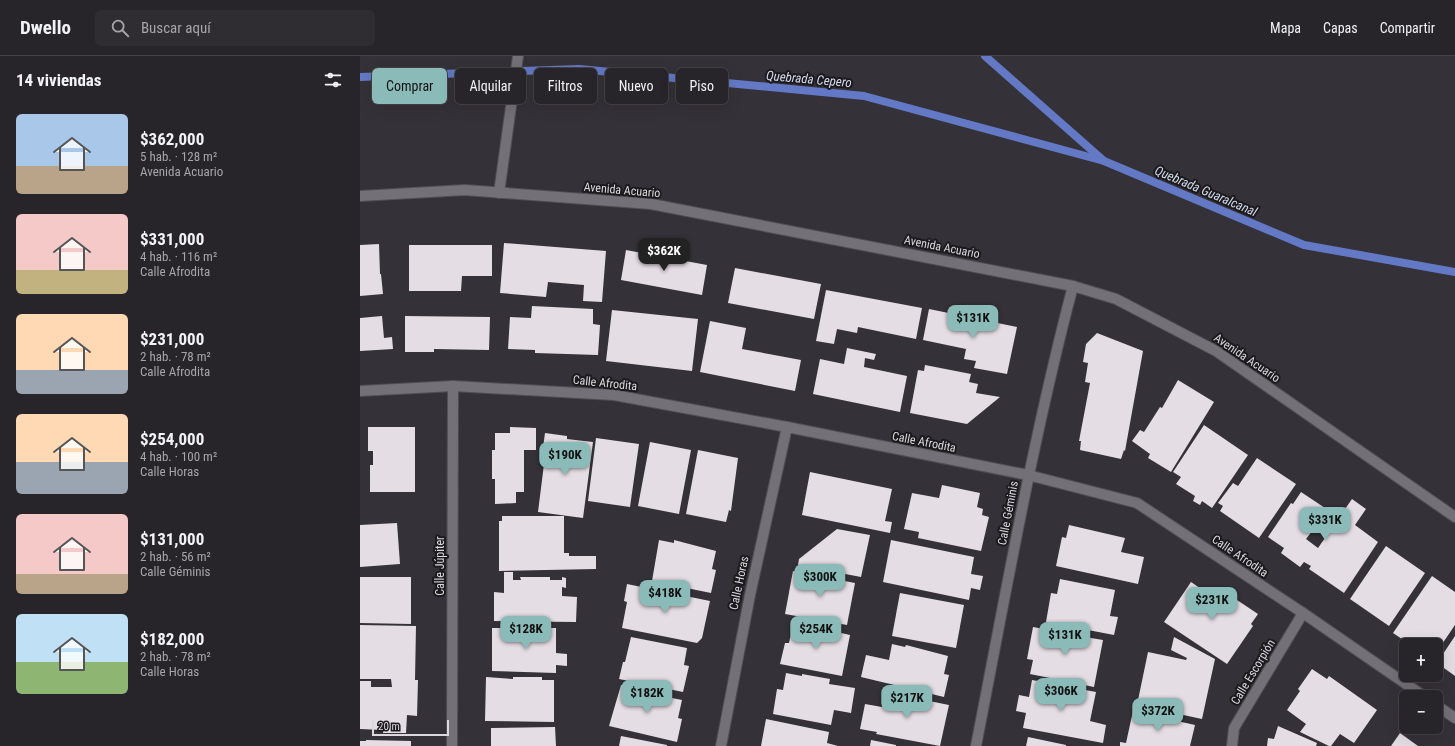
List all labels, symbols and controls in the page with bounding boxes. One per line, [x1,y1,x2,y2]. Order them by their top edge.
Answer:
search box [95,10,375,46]
text: Dwello [20,16,71,39]
icon: search [109,17,131,39]
text: Buscar aquí [141,19,211,37]
text: Mapa [1270,20,1301,36]
text: Capas [1323,20,1358,36]
text: Compartir [1380,20,1435,36]
chip: Comprar [372,68,447,104]
chip: Alquilar [455,68,526,104]
chip: Filtros [534,68,597,104]
chip: Nuevo [605,68,668,104]
chip: Piso [676,68,728,104]
water label: Quebrada Cepero [766,68,852,90]
icon: filters [322,69,344,91]
text: 14 viviendas [16,70,102,90]
text: $362,000 [140,129,204,149]
icon: home [48,130,96,178]
text: 5 hab. · 128 m² [140,149,217,164]
water label: Quebrada Guaralcanal [1153,163,1260,220]
text: Avenida Acuario [140,164,223,179]
street label: Avenida Acuario [583,180,661,200]
text: $331,000 [140,229,204,249]
icon: home [48,230,96,278]
street label: Avenida Acuario [903,233,981,261]
pin: $362K [636,238,692,272]
text: $362K [647,243,681,258]
text: 4 hab. · 116 m² [140,249,217,264]
text: Calle Afrodita [140,264,210,279]
pin: $131K [945,305,1001,339]
text: $131K [956,310,990,325]
text: $231,000 [140,329,204,349]
icon: home [48,330,96,378]
street label: Avenida Acuario [1211,331,1283,385]
text: 2 hab. · 78 m² [140,349,211,364]
text: Calle Afrodita [140,364,210,379]
street label: Calle Afrodita [572,373,638,393]
text: $254,000 [140,429,204,449]
street label: Calle Afrodita [891,429,957,455]
icon: home [48,430,96,478]
pin: $190K [537,442,593,476]
text: $190K [548,447,582,462]
text: 4 hab. · 100 m² [140,449,217,464]
text: Calle Horas [140,464,199,479]
street label: Calle Géminis [995,480,1021,546]
pin: $331K [1297,507,1353,541]
text: $331K [1308,512,1342,527]
text: $131,000 [140,529,204,549]
icon: home [48,530,96,578]
street label: Calle Afrodita [1209,532,1271,580]
street label: Calle Júpiter [433,536,447,596]
text: 2 hab. · 56 m² [140,549,211,564]
street label: Calle Horas [726,555,752,611]
text: Calle Géminis [140,564,210,579]
pin: $300K [792,564,848,598]
text: $300K [803,569,837,584]
pin: $418K [637,580,693,614]
text: $418K [648,585,682,600]
pin: $231K [1184,587,1240,621]
text: $231K [1195,592,1229,607]
pin: $128K [498,616,554,650]
pin: $254K [788,616,844,650]
text: $128K [509,621,543,636]
text: $254K [799,621,833,636]
pin: $131K [1037,622,1093,656]
text: $131K [1048,627,1082,642]
text: $182,000 [140,629,204,649]
icon: home [48,630,96,678]
street label: Calle Escorpión [1228,637,1278,707]
map controls [1399,638,1443,734]
button: + [1399,638,1443,682]
text: 2 hab. · 78 m² [140,649,211,664]
text: Calle Horas [140,664,199,679]
pin: $306K [1033,678,1089,712]
pin: $182K [619,680,675,714]
text: $306K [1044,683,1078,698]
text: $182K [630,685,664,700]
pin: $217K [879,685,935,719]
text: $217K [890,690,924,705]
button: − [1399,690,1443,734]
pin: $372K [1130,698,1186,732]
text: $372K [1141,703,1175,718]
scale bar [372,718,449,737]
text: 20 m [378,720,400,733]

